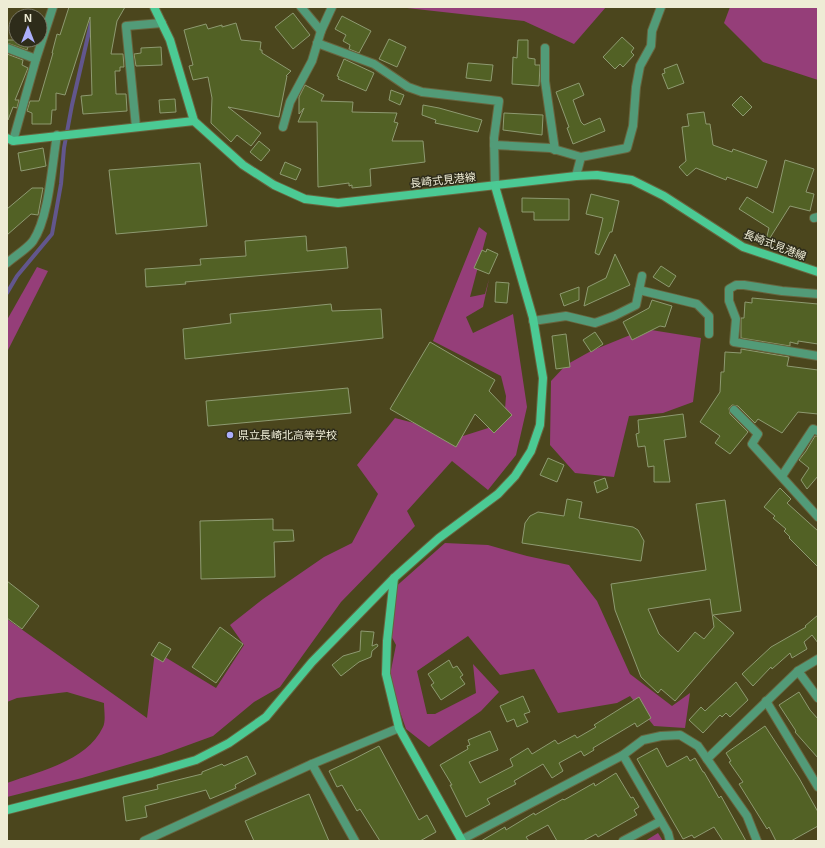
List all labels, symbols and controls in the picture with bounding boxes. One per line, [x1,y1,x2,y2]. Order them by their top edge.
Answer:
north arrow [8,8,48,48]
text: N [24,12,32,24]
street label: 長崎式見港線 [410,171,476,189]
street label: 長崎式見港線 [742,228,808,262]
place label: 県立長崎北高等学校 [238,429,337,441]
marker: 県立長崎北高等学校 [225,430,235,440]

